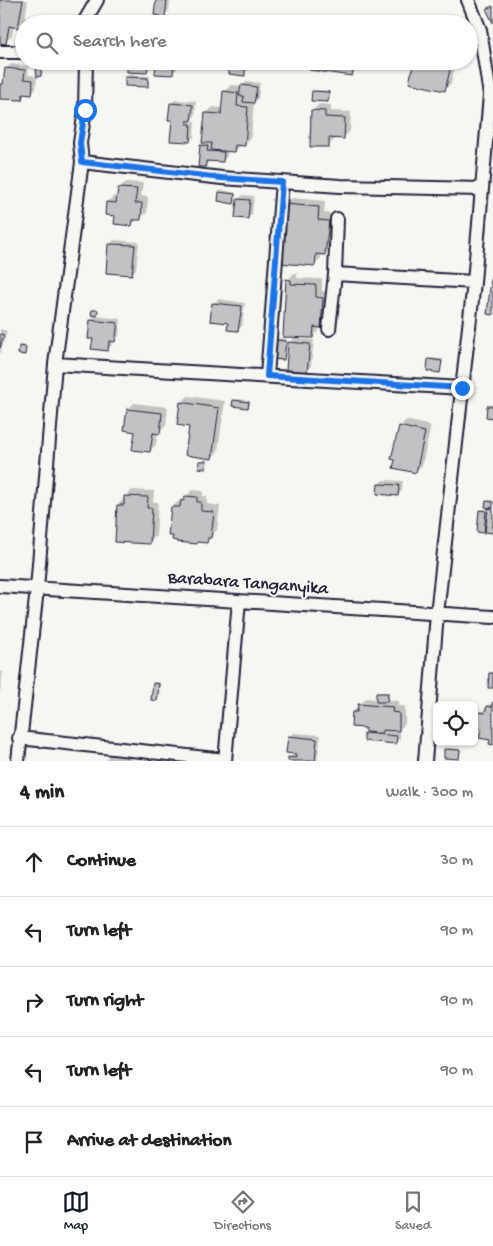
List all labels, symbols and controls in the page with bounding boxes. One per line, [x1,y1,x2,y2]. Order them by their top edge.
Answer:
search box [15,15,478,70]
icon: search [33,29,61,57]
text: Search here [73,31,167,54]
route start [74,99,97,122]
route end [451,377,474,400]
street label: Barabara Tanganyika [166,568,330,600]
map controls [433,701,478,746]
button: locate [433,701,478,746]
text: 4 min [20,781,64,806]
text: Walk · 300 m [386,784,473,803]
icon: ahead [20,848,48,876]
text: Continue [67,850,136,873]
text: 30 m [440,852,473,871]
icon: left [20,918,48,946]
text: Turn left [67,920,131,943]
text: 90 m [441,922,473,941]
icon: right [20,988,48,1016]
text: Turn right [67,990,143,1013]
text: 90 m [441,992,473,1011]
icon: left [20,1058,48,1086]
text: Turn left [67,1060,131,1083]
text: 90 m [441,1062,473,1081]
icon: arrive [20,1128,48,1156]
text: Arrive at destination [67,1130,231,1153]
tab: Map [62,1188,90,1235]
tab: Directions [214,1188,271,1235]
tab: Saved [395,1188,431,1235]

